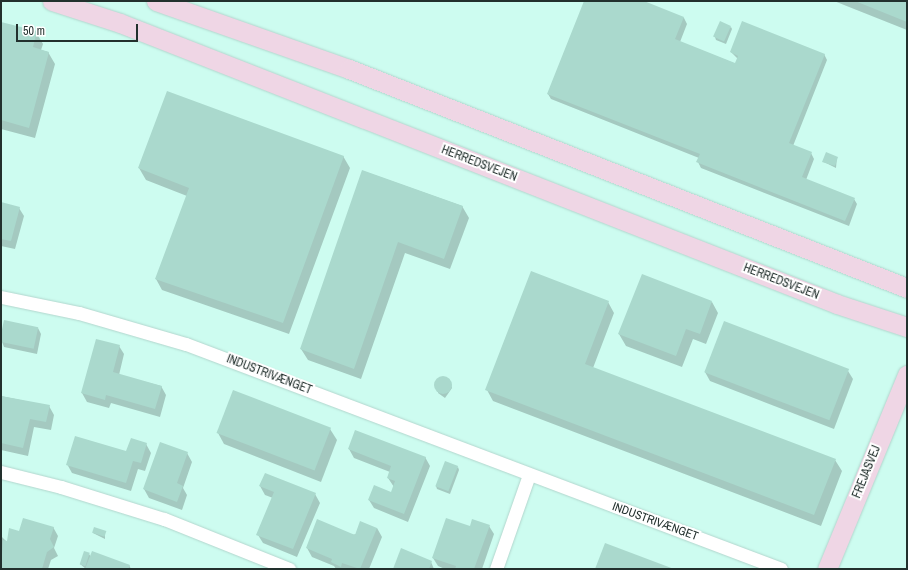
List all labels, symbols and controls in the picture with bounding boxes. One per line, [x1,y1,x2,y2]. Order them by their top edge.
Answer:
scale bar [18,16,140,42]
text: 50 m [23,23,45,39]
street label: HERREDSVEJEN [439,143,519,185]
street label: HERREDSVEJEN [741,261,821,303]
street label: INDUSTRIVÆNGET [224,352,314,398]
street label: FREJASVEJ [850,443,884,501]
street label: INDUSTRIVÆNGET [610,500,700,544]

